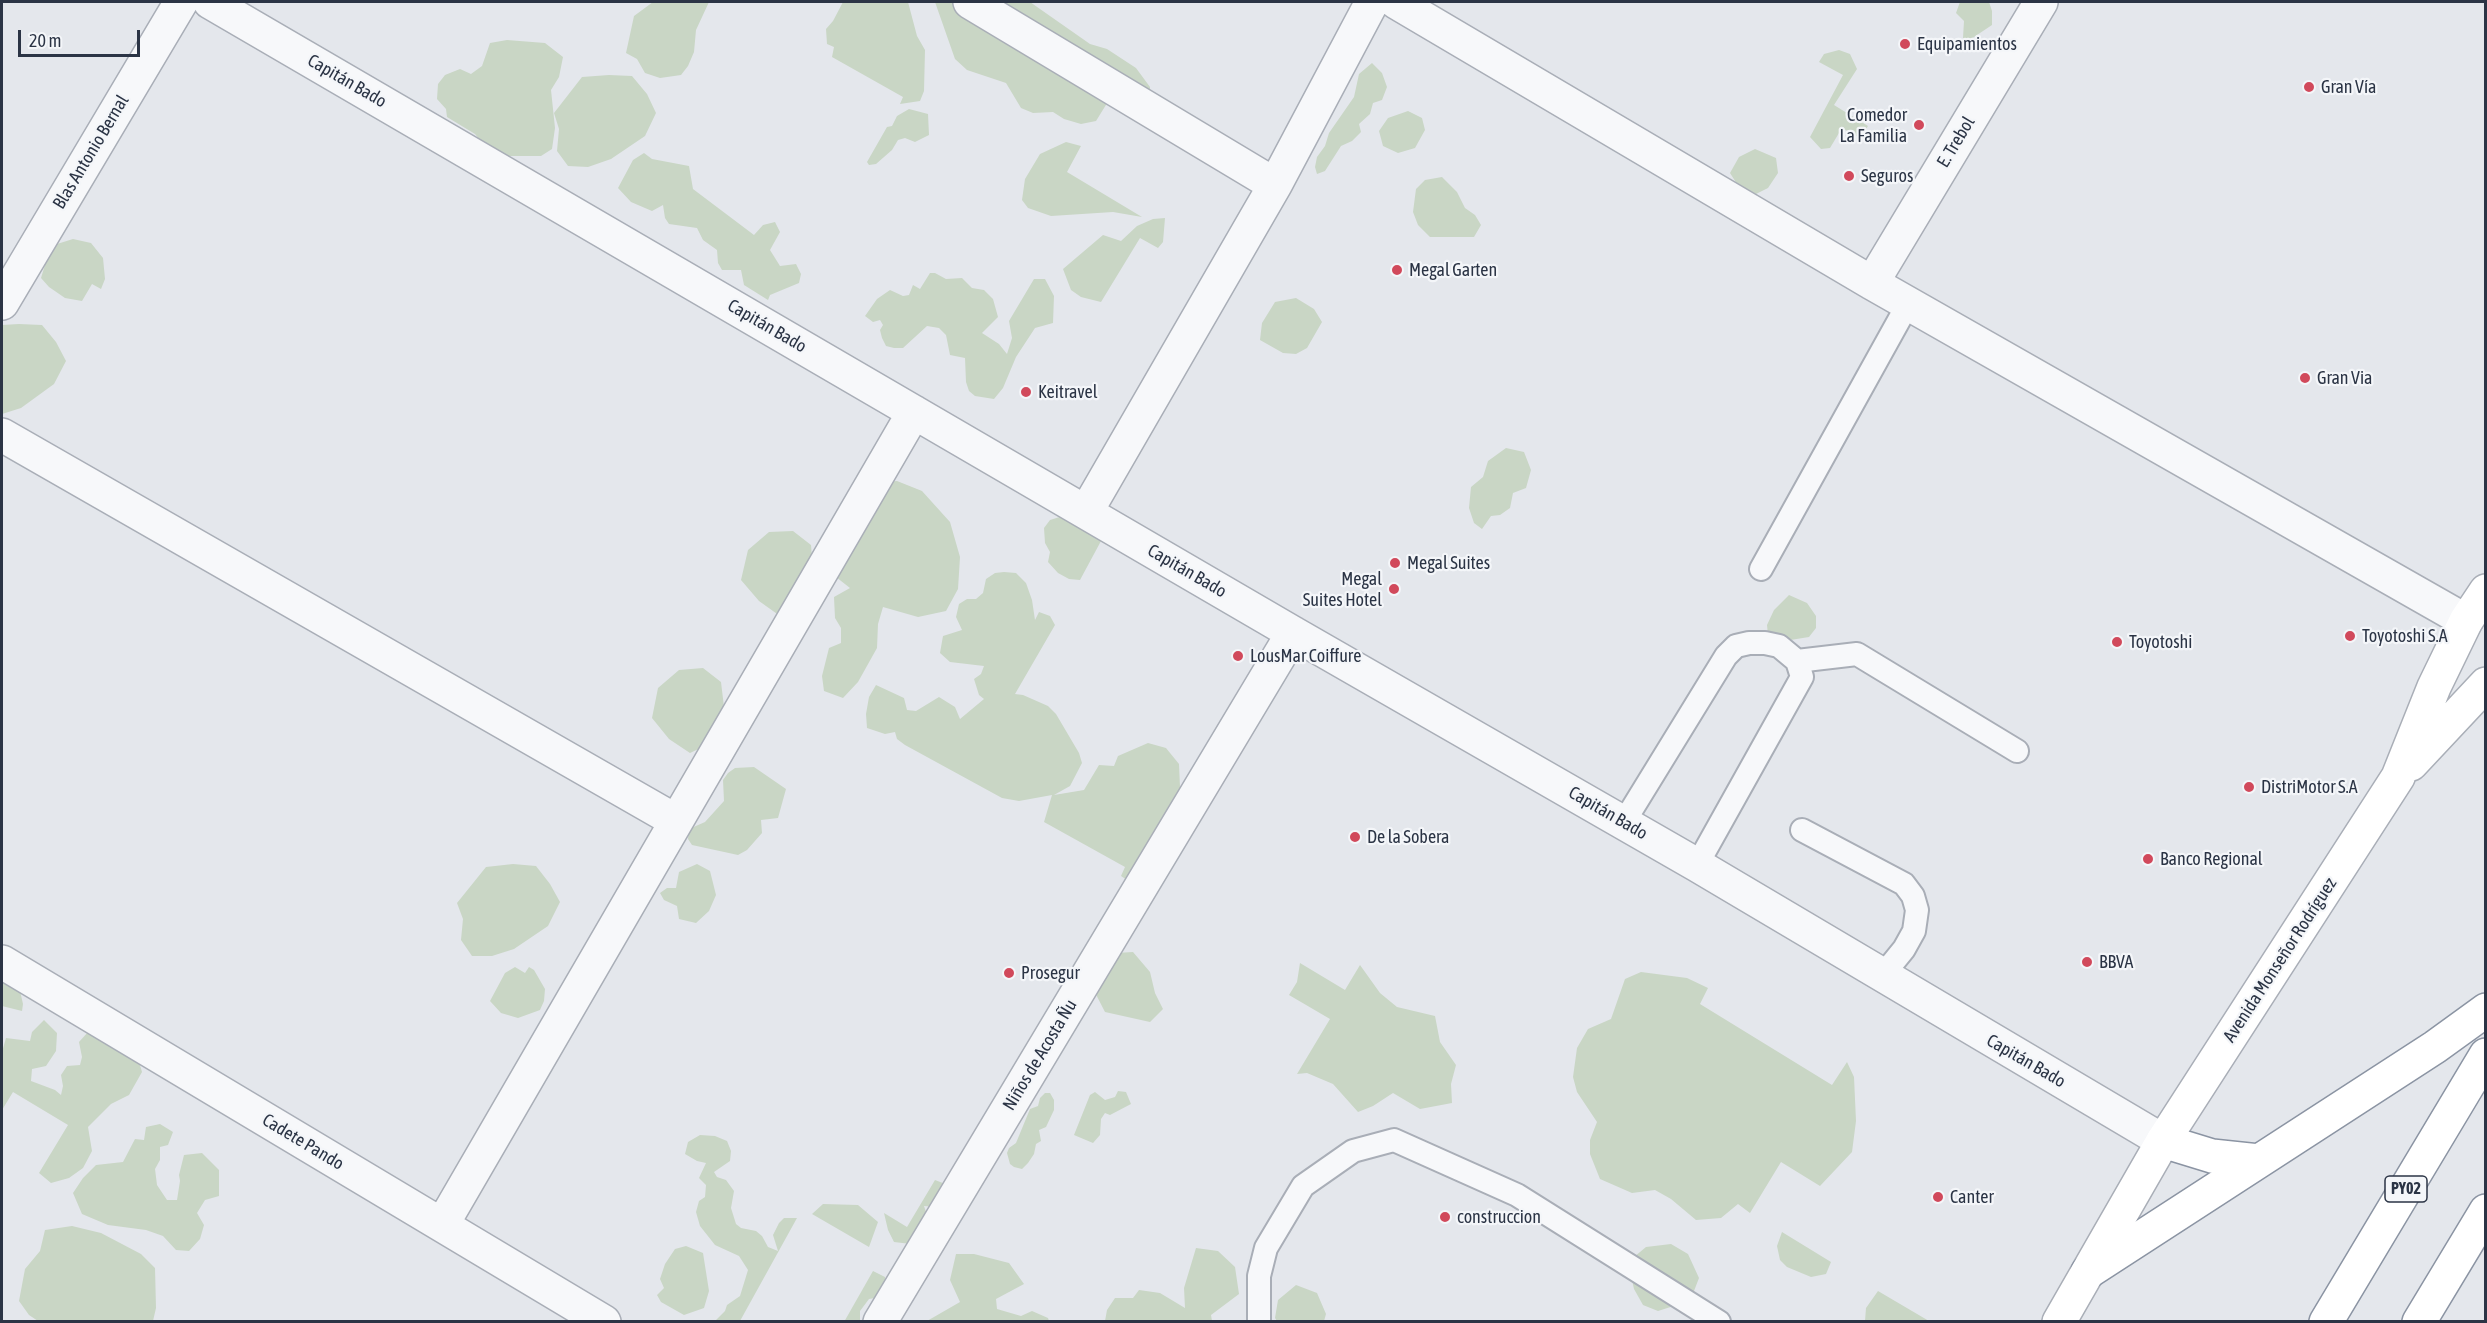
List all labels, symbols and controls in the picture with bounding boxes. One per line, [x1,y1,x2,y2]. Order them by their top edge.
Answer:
scale bar [21,18,142,56]
text: 20 m [29,30,61,51]
place label: Equipamientos [1917,33,2017,55]
marker: Equipamientos [1898,37,1912,51]
street label: Capitán Bado [304,50,390,112]
place label: Gran Vía [2321,76,2376,98]
marker: Gran Vía [2302,80,2316,94]
street label: Blas Antonio Bernal [48,91,134,213]
place label: Comedor La Familia [1840,104,1907,146]
street label: E. Trebol [1932,113,1980,171]
marker: Comedor La Familia [1912,118,1926,132]
place label: Seguros [1861,165,1913,187]
marker: Seguros [1842,169,1856,183]
place label: Megal Garten [1409,259,1497,281]
marker: Megal Garten [1390,263,1404,277]
street label: Capitán Bado [724,295,810,357]
place label: Gran Via [2317,367,2372,389]
marker: Gran Via [2298,371,2312,385]
place label: Keitravel [1038,381,1097,403]
marker: Keitravel [1019,385,1033,399]
street label: Capitán Bado [1144,540,1230,602]
place label: Megal Suites [1407,552,1490,574]
marker: Megal Suites [1388,556,1402,570]
place label: Megal Suites Hotel [1303,568,1382,610]
marker: Megal Suites Hotel [1387,582,1401,596]
place label: Toyotoshi S.A [2362,625,2448,647]
marker: Toyotoshi S.A [2343,629,2357,643]
place label: Toyotoshi [2129,631,2192,653]
marker: Toyotoshi [2110,635,2124,649]
place label: LousMar Coiffure [1250,645,1361,667]
marker: LousMar Coiffure [1231,649,1245,663]
place label: DistriMotor S.A [2261,776,2358,798]
marker: DistriMotor S.A [2242,780,2256,794]
street label: Capitán Bado [1565,782,1651,844]
place label: De la Sobera [1367,826,1449,848]
marker: De la Sobera [1348,830,1362,844]
place label: Banco Regional [2160,848,2263,870]
marker: Banco Regional [2141,852,2155,866]
street label: Avenida Monseñor Rodríguez [2219,874,2341,1046]
place label: BBVA [2099,951,2133,973]
marker: BBVA [2080,955,2094,969]
place label: Prosegur [1021,962,1080,984]
marker: Prosegur [1002,966,1016,980]
street label: Niños de Acosta Ñu [998,996,1082,1114]
street label: Capitán Bado [1983,1030,2069,1092]
street label: Cadete Pando [258,1109,348,1175]
road number: PY02 [2385,1176,2427,1202]
place label: Canter [1950,1186,1994,1208]
marker: Canter [1931,1190,1945,1204]
place label: construccion [1457,1206,1541,1228]
marker: construccion [1438,1210,1452,1224]

